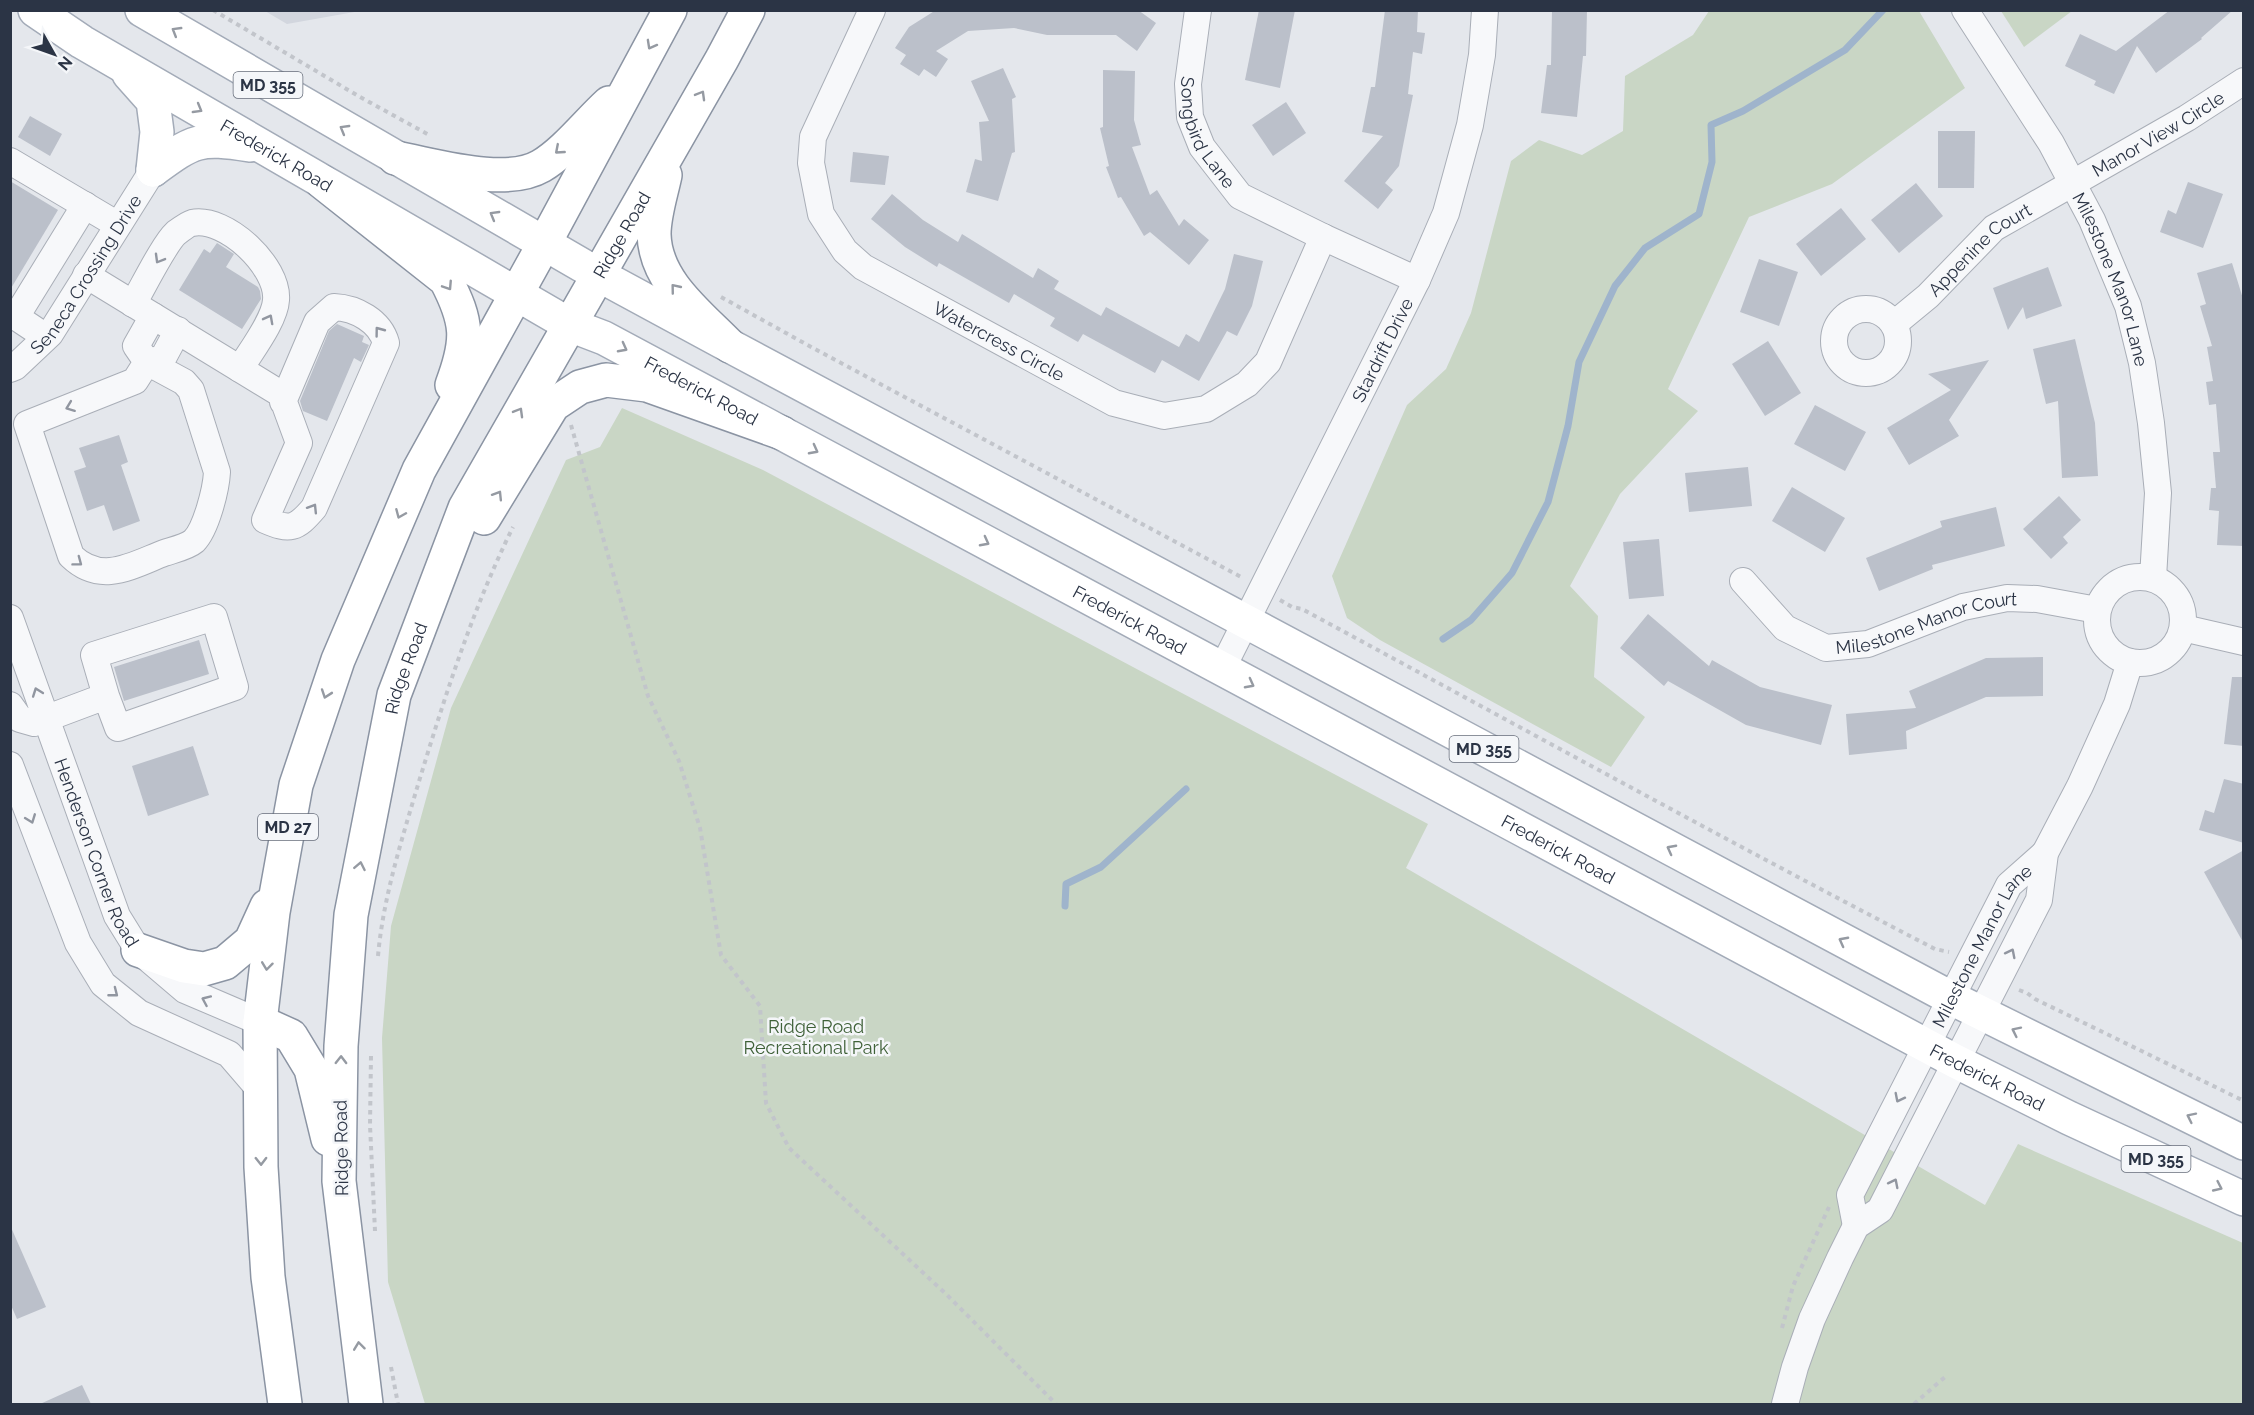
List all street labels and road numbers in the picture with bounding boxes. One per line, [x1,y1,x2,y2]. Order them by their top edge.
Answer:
road number: MD 355 [234,72,302,98]
street label: Songbird Lane [1177,75,1240,192]
street label: Manor View Circle [2088,86,2228,180]
street label: Frederick Road [217,114,336,196]
street label: Ridge Road [588,188,654,282]
street label: Milestone Manor Lane [2069,189,2153,369]
street label: Seneca Crossing Drive [26,190,146,358]
street label: Appenine Court [1923,199,2035,300]
street label: Stardrift Drive [1347,294,1417,405]
street label: Watercress Circle [930,297,1069,385]
street label: Frederick Road [641,351,762,429]
street label: Frederick Road [1070,581,1190,658]
street label: Milestone Manor Court [1835,587,2017,658]
street label: Ridge Road [380,619,431,716]
road number: MD 355 [1450,736,1518,762]
street label: Henderson Corner Road [51,755,144,950]
street label: Frederick Road [1498,810,1619,888]
road number: MD 27 [258,814,318,840]
street label: Milestone Manor Lane [1927,859,2036,1031]
street label: Frederick Road [1927,1039,2048,1115]
street label: Ridge Road [330,1100,352,1196]
road number: MD 355 [2122,1146,2190,1172]

